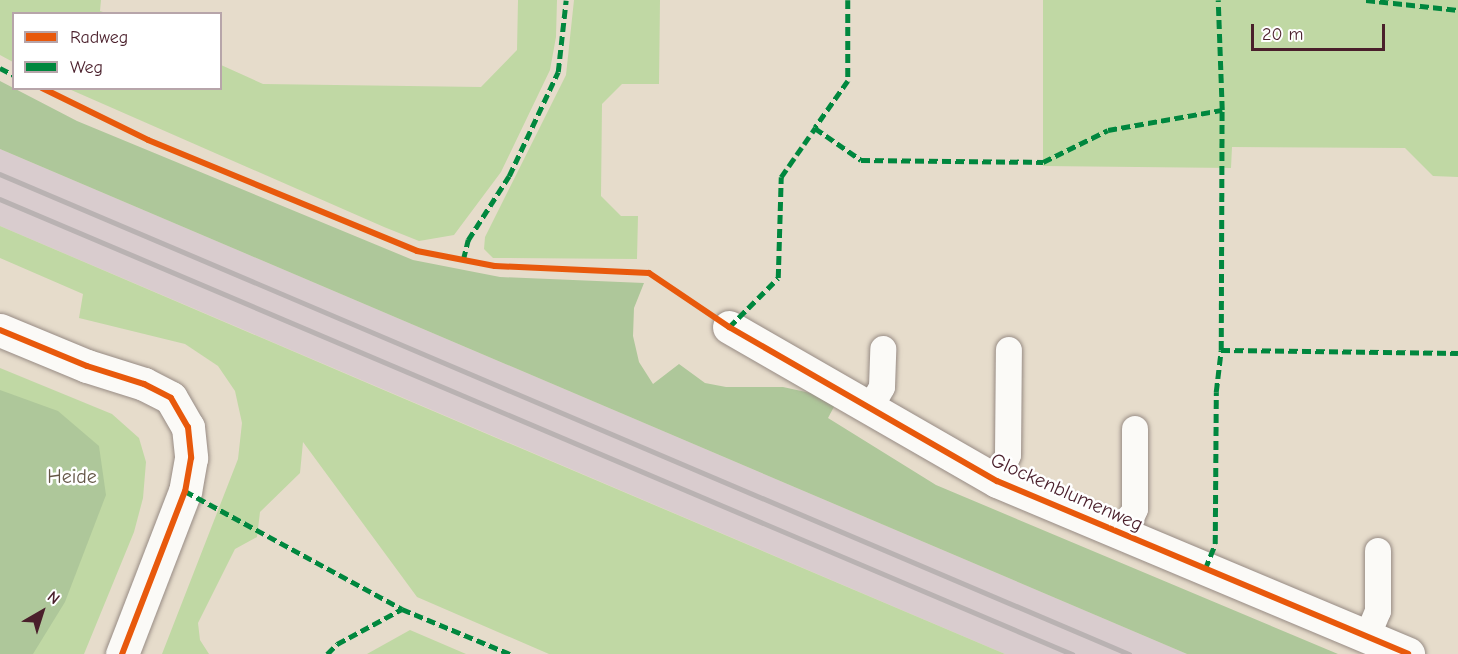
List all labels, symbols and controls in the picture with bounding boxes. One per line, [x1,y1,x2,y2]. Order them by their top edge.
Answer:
legend [12,12,222,90]
scale bar [1254,12,1388,50]
text: 20 m [1262,24,1303,45]
text: Radweg [70,27,128,48]
text: Weg [70,57,103,78]
street label: Glockenblumenweg [987,448,1147,536]
park label: Heide [47,464,97,488]
north arrow [12,582,72,642]
text: N [44,588,63,608]

